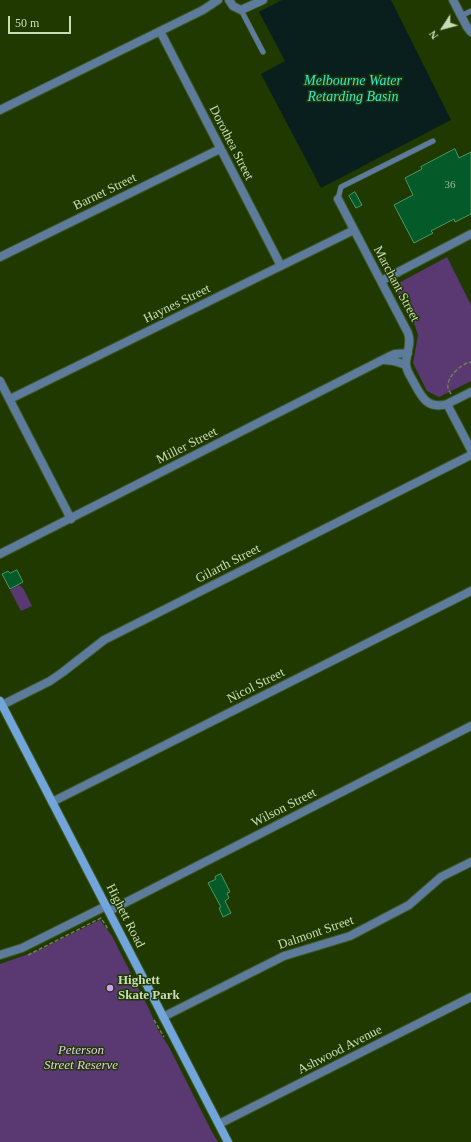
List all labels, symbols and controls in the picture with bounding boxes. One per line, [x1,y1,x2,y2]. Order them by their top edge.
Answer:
scale bar [10,8,73,34]
north arrow [423,8,463,48]
text: 50 m [15,16,39,30]
text: N [426,28,440,42]
water label: Melbourne Water Retarding Basin [304,73,402,106]
street label: Dorothea Street [205,103,257,183]
street label: Barnet Street [71,170,139,214]
house number: 36 [444,178,456,192]
street label: Marchant Street [370,244,422,324]
street label: Haynes Street [141,281,213,327]
street label: Miller Street [154,424,220,468]
street label: Gilarth Street [193,541,263,587]
street label: Nicol Street [225,665,287,707]
street label: Wilson Street [249,785,319,831]
street label: Highett Road [102,881,148,951]
street label: Dalmont Street [276,913,356,953]
place label: Highett Skate Park [118,973,180,1004]
marker: Highett Skate Park [105,983,115,993]
street label: Ashwood Avenue [295,1022,385,1078]
park label: Peterson Street Reserve [44,1043,118,1074]

